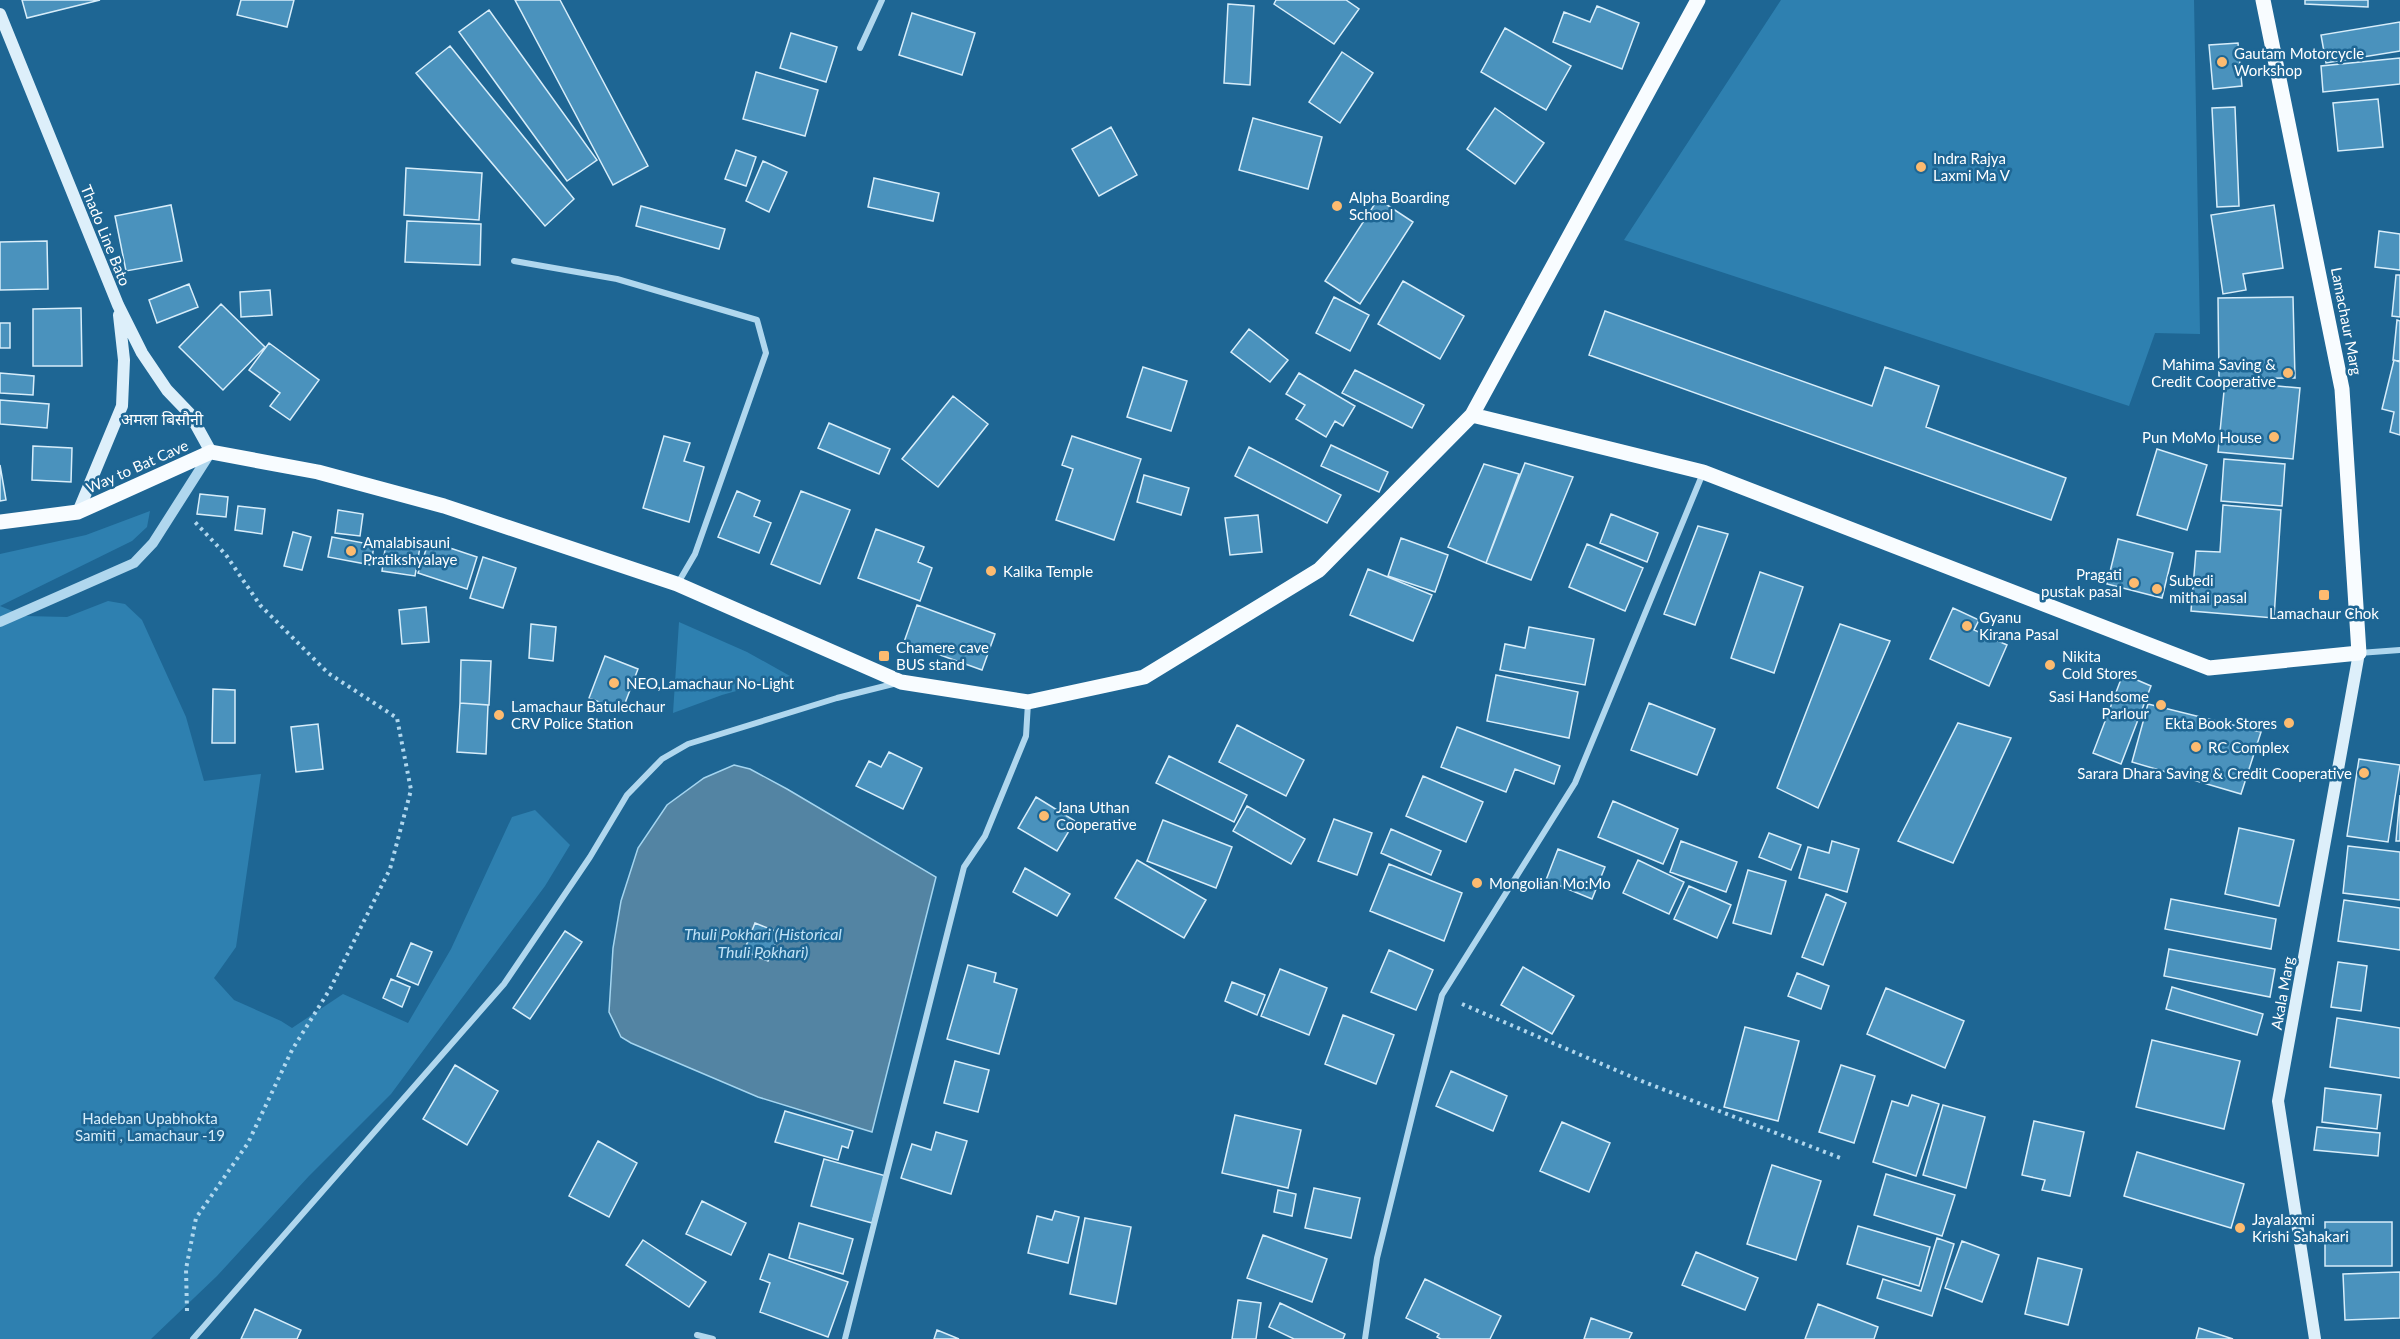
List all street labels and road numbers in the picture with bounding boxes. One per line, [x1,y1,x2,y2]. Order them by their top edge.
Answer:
street label: Thado Line Bato [78,182,134,288]
street label: Lamachaur Marg [2328,266,2366,377]
street label: Way to Bat Cave [83,435,191,497]
street label: Akala Marg [2267,955,2297,1031]

